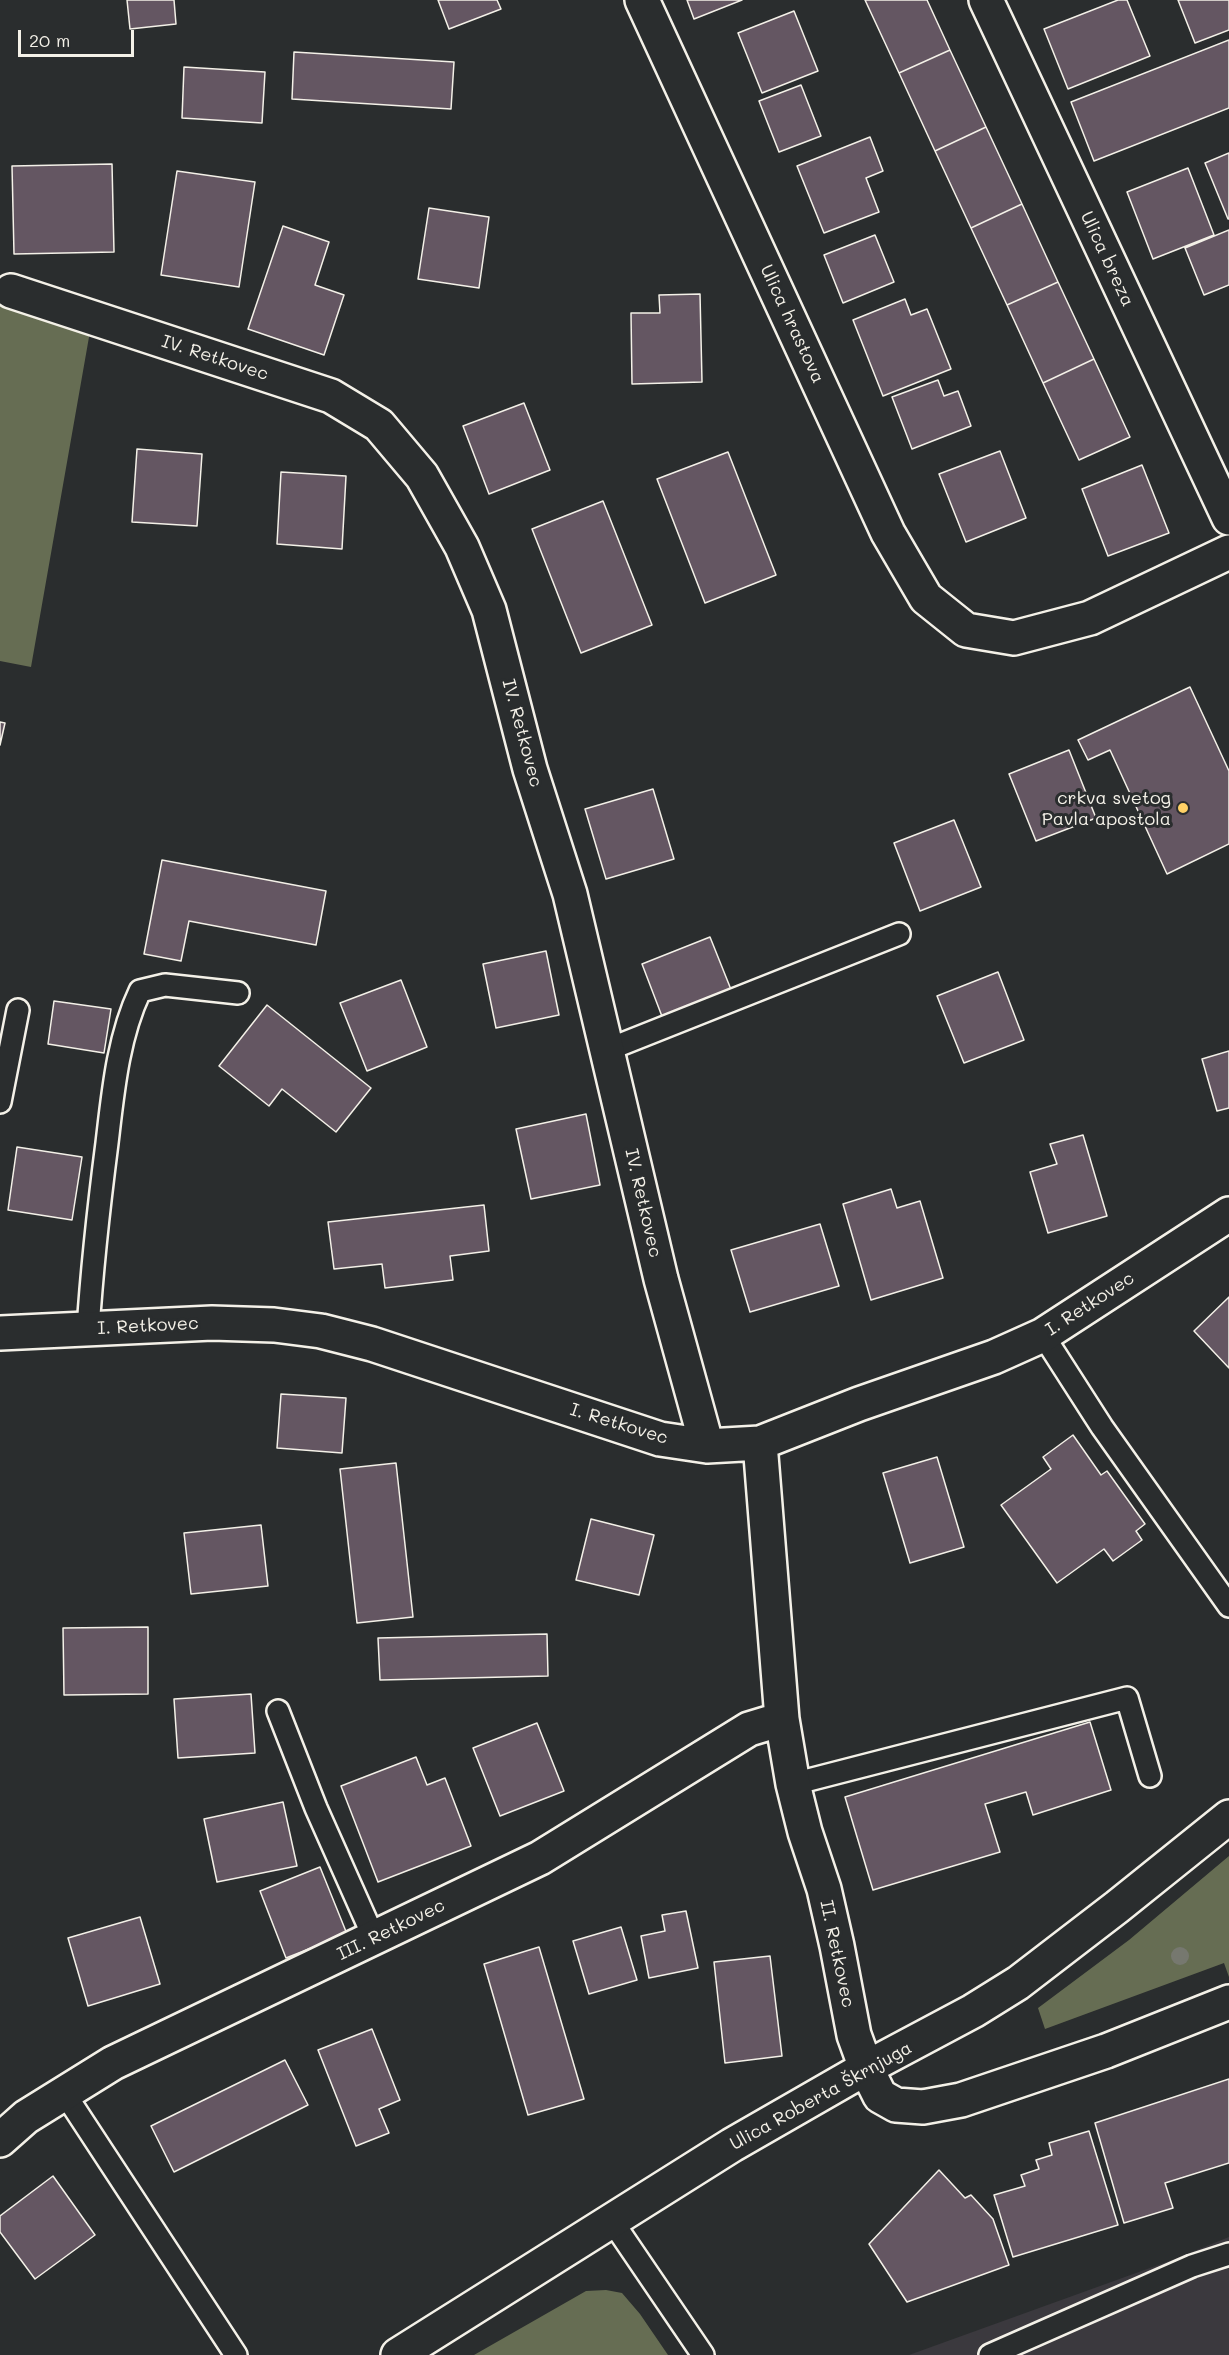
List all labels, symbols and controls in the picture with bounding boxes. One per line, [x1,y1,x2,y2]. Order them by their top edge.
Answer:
scale bar [21,18,136,56]
text: 20 m [29,28,70,52]
street label: Ulica breza [1076,208,1138,310]
street label: Ulica hrastova [755,261,829,387]
street label: IV. Retkovec [159,331,271,385]
street label: IV. Retkovec [497,677,547,789]
place label: crkva svetog Pavla apostola [1042,787,1171,830]
marker: crkva svetog Pavla apostola [1176,801,1190,815]
street label: IV. Retkovec [620,1147,666,1259]
street label: I. Retkovec [1042,1267,1138,1341]
street label: I. Retkovec [97,1313,199,1339]
street label: I. Retkovec [568,1399,670,1449]
street label: III. Retkovec [334,1895,448,1965]
street label: II. Retkovec [815,1898,859,2010]
street label: Ulica Roberta Škrnjuga [726,2037,916,2155]

